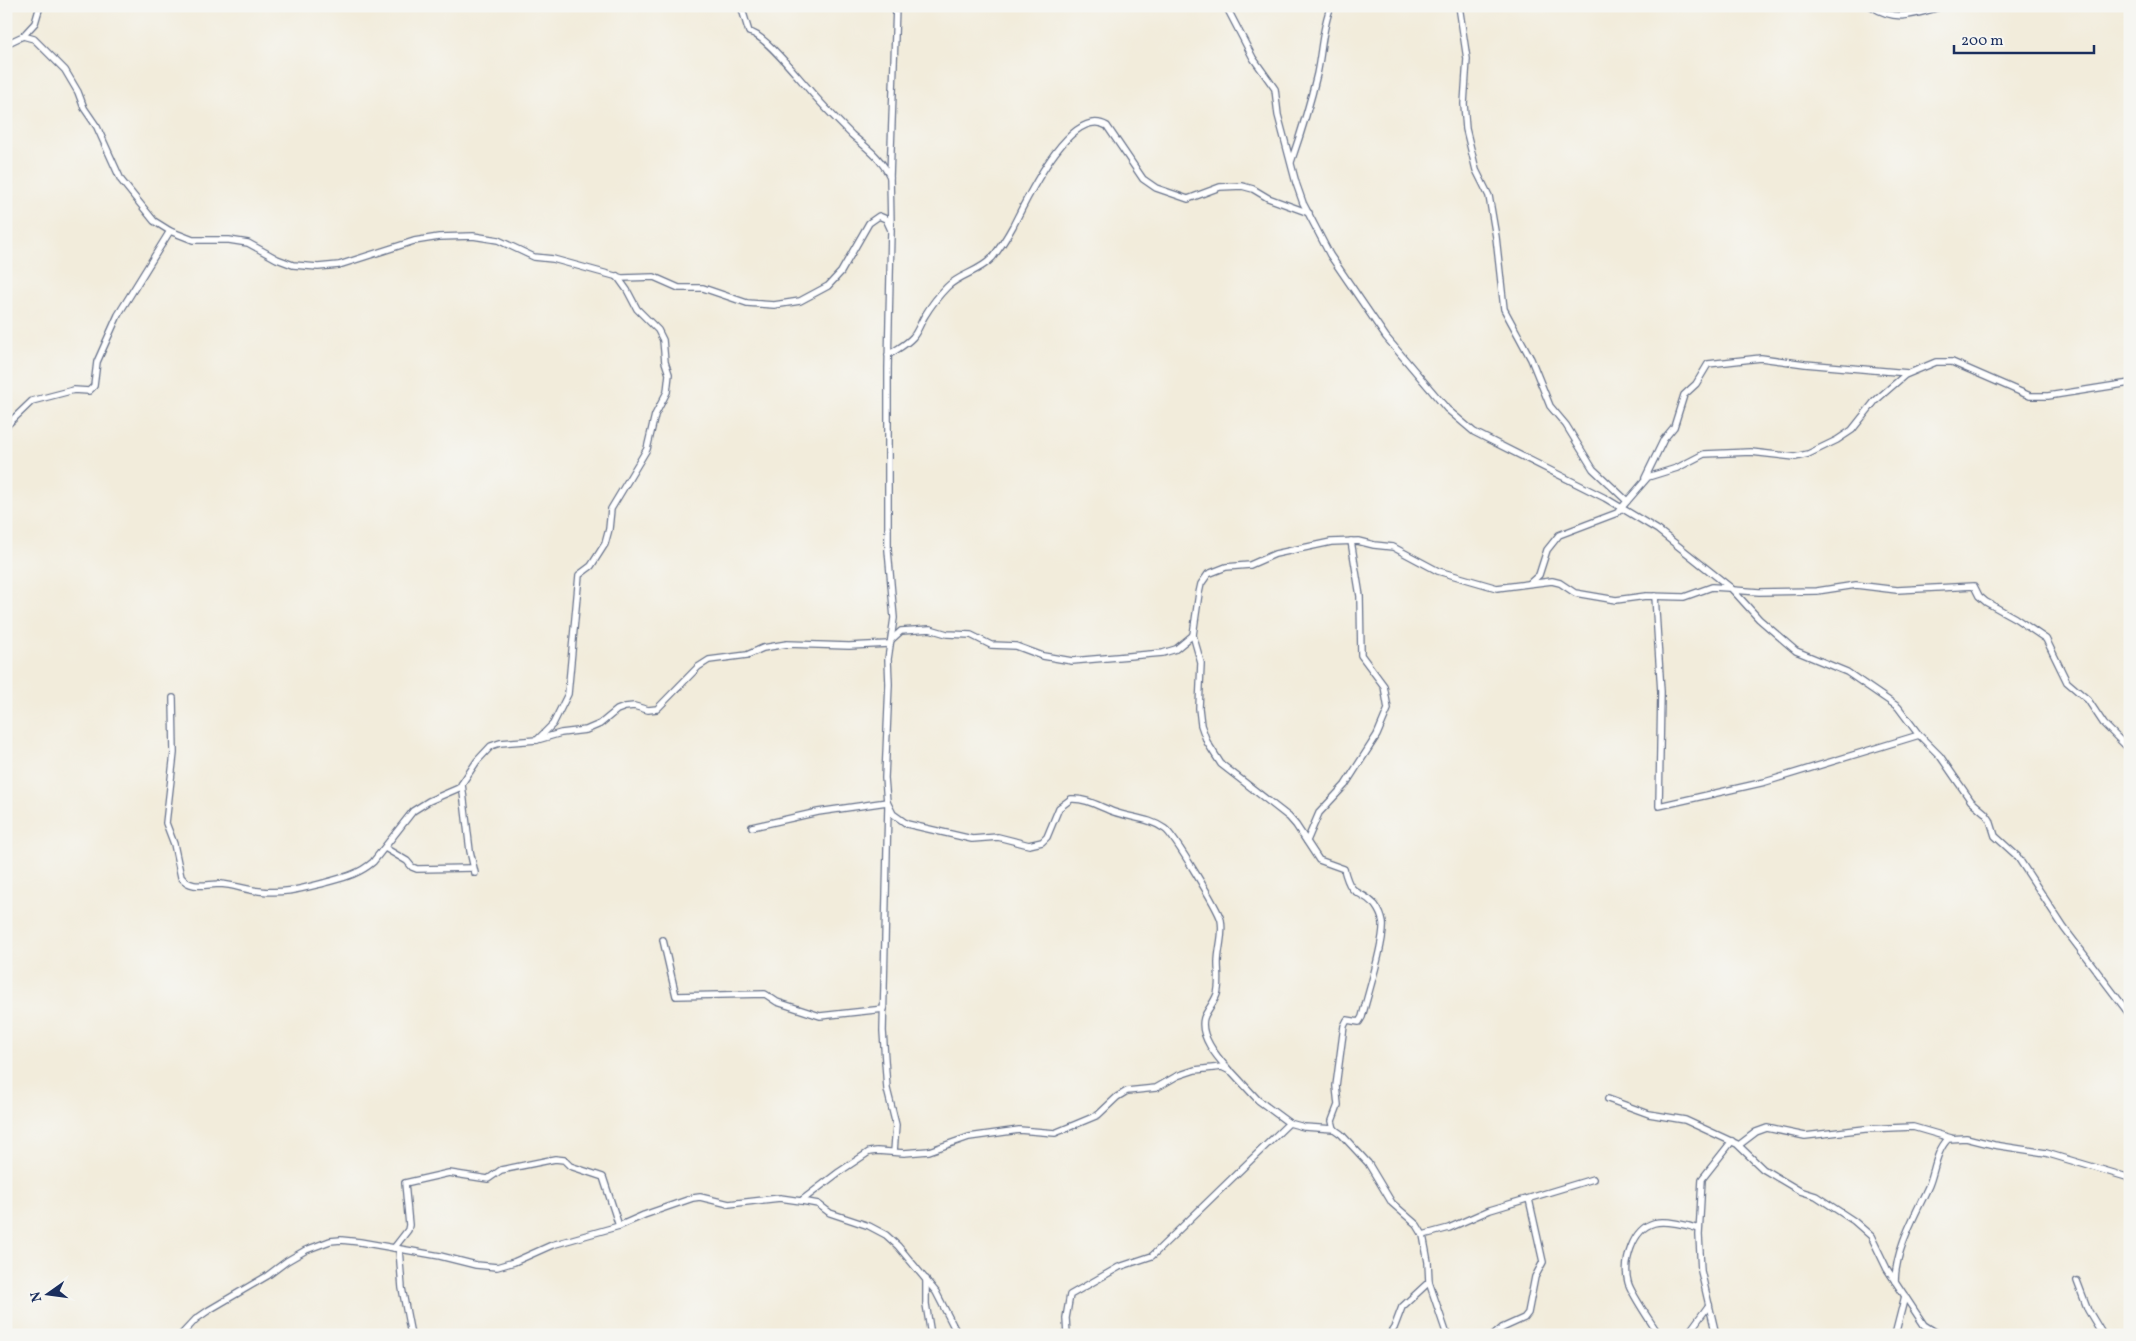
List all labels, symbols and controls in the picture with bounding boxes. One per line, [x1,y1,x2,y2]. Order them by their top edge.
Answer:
scale bar [1954,22,2094,54]
text: 200 m [1961,31,2004,52]
north arrow [22,1268,72,1318]
text: N [26,1290,47,1304]

